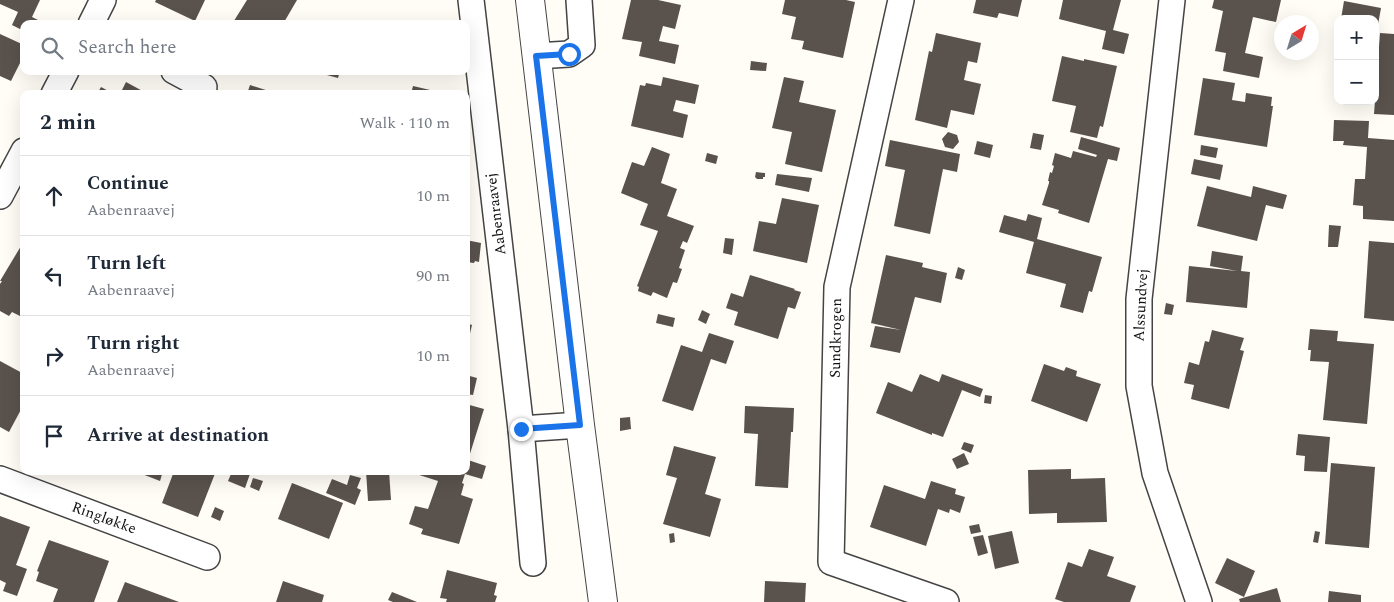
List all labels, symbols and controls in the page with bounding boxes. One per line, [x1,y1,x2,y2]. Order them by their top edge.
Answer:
north arrow [1274,15,1319,60]
map controls [1334,15,1379,105]
button: + [1334,15,1379,60]
search box [20,20,470,75]
text: Search here [78,33,177,62]
icon: search [38,34,66,62]
route start [558,43,581,66]
button: − [1334,60,1379,105]
text: 2 min [40,107,96,139]
text: Walk · 110 m [359,111,450,135]
text: Continue [87,169,169,198]
street label: Aabenraavej [480,172,512,256]
icon: ahead [40,182,68,210]
text: 10 m [416,184,450,208]
text: Aabenraavej [87,198,175,222]
text: Turn left [87,249,166,278]
icon: left [40,262,68,290]
text: 90 m [416,264,450,288]
street label: Alssundvej [1128,268,1154,342]
text: Aabenraavej [87,278,175,302]
street label: Sundkrogen [824,298,848,378]
text: Turn right [87,329,180,358]
icon: right [40,342,68,370]
text: 10 m [416,344,450,368]
text: Aabenraavej [87,358,175,382]
route end [510,418,533,441]
text: Arrive at destination [87,421,269,450]
icon: arrive [40,422,68,450]
street label: Ringløkke [68,496,140,540]

